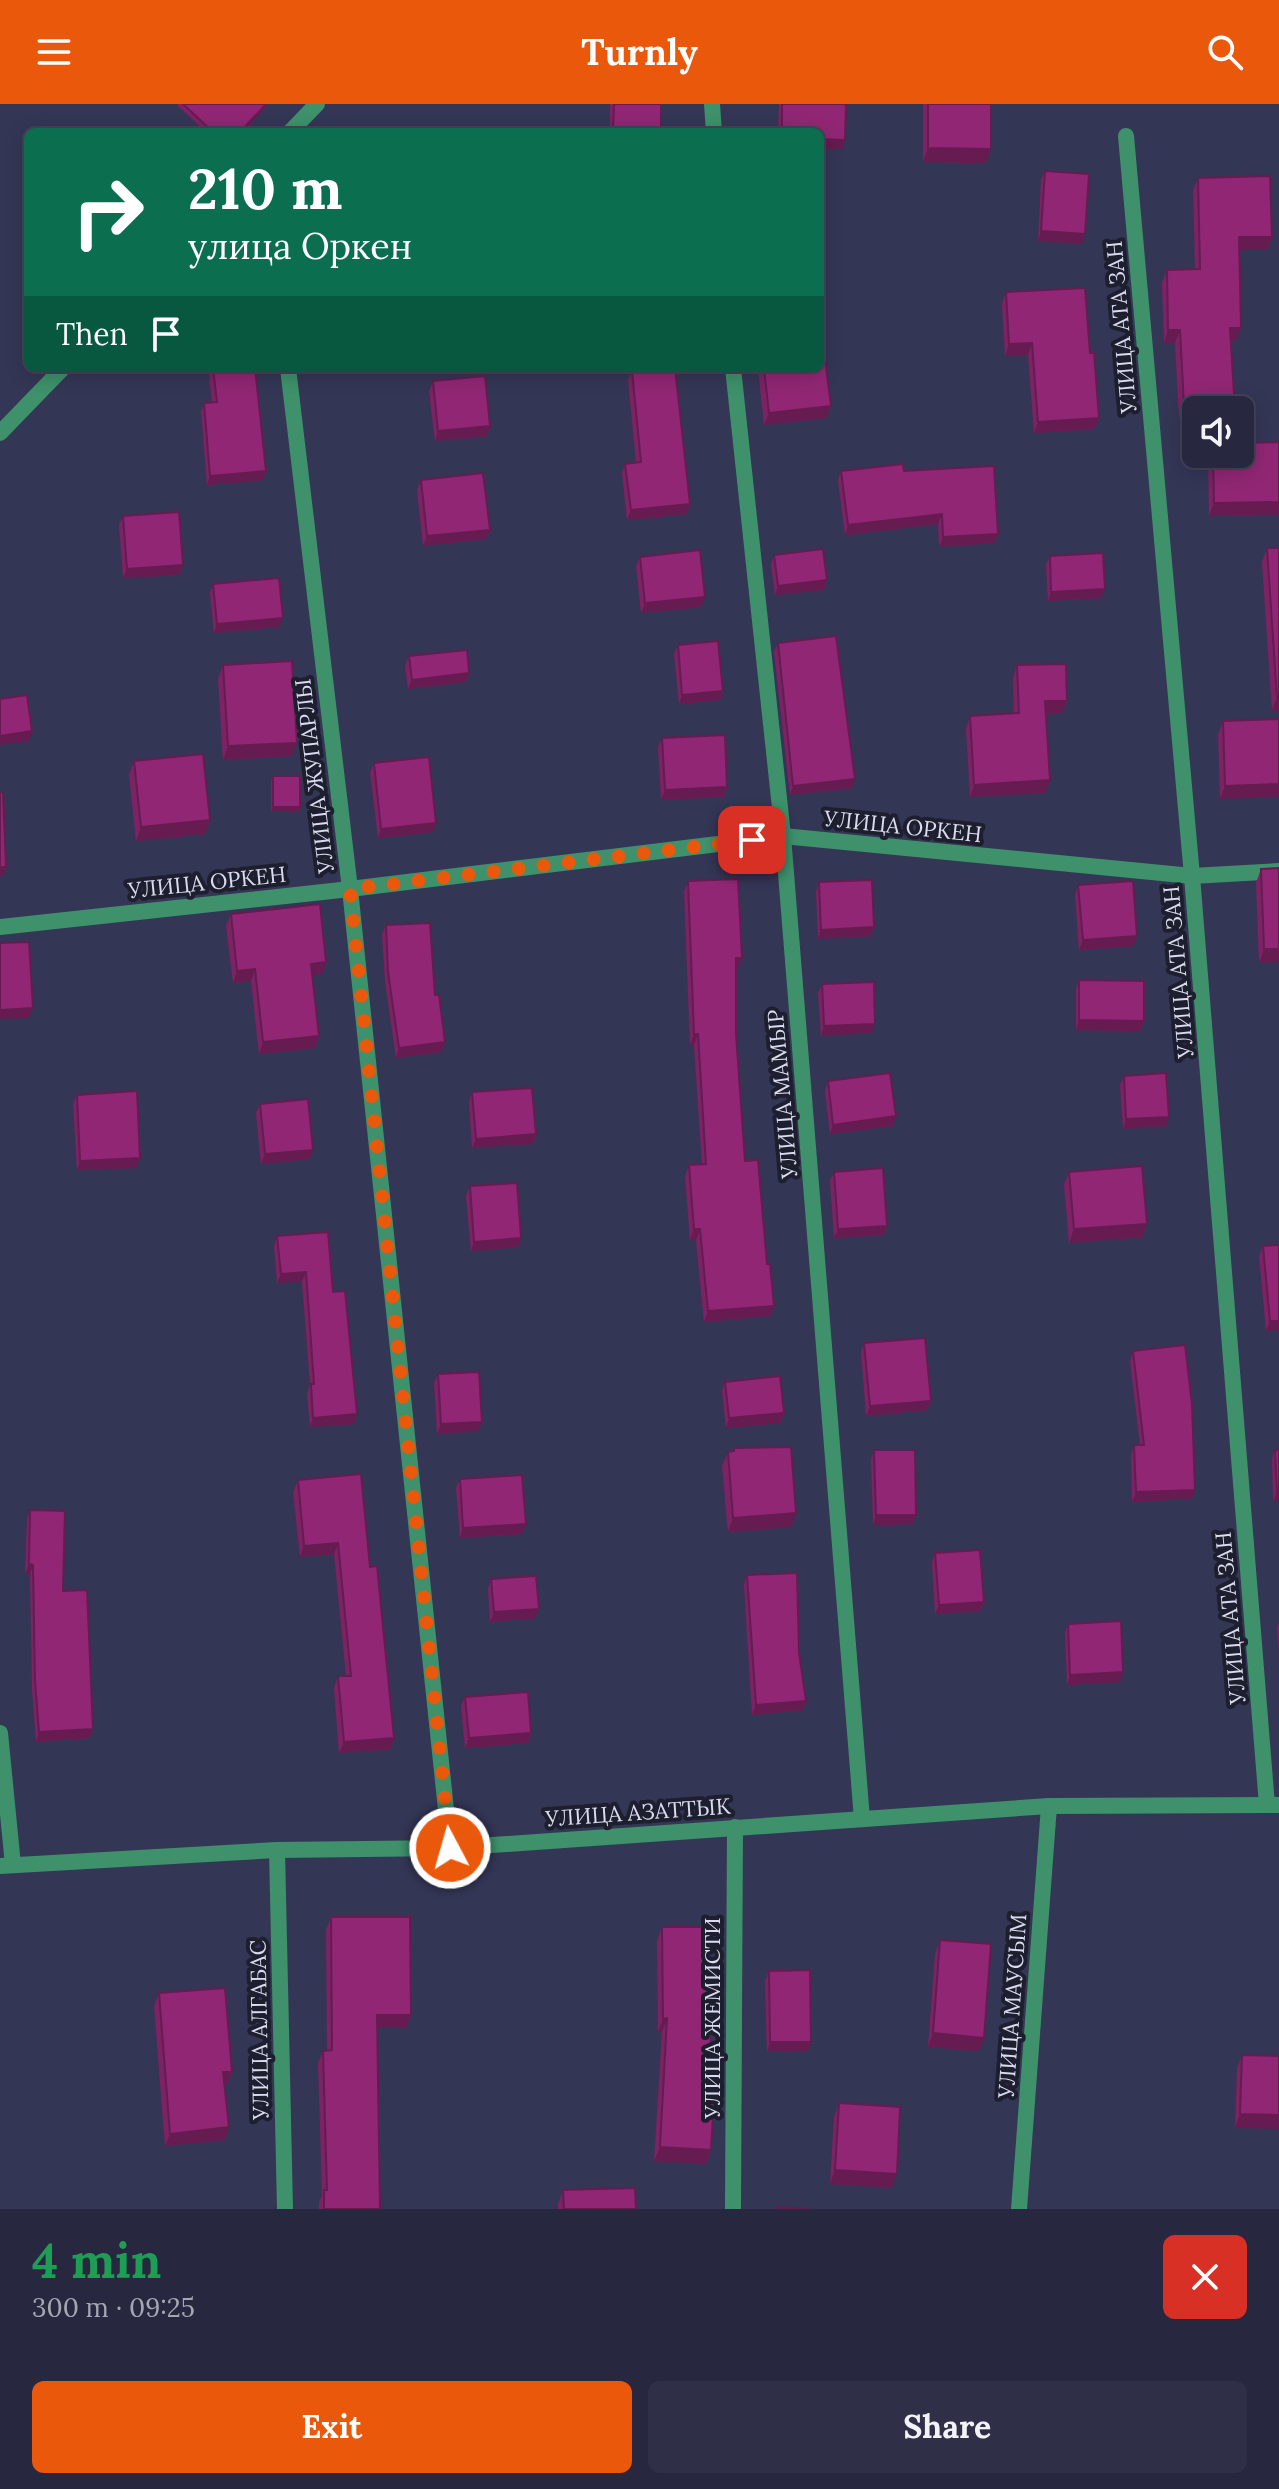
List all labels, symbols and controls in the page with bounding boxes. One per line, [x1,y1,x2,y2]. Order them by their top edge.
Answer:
text: Turnly [581,29,698,75]
icon: menu [32,30,76,74]
icon: search [1203,30,1247,74]
text: 210 m [188,153,342,224]
icon: right [56,160,160,264]
text: улица Оркен [188,223,412,269]
street label: УЛИЦА АТА ЗАН [1100,240,1143,415]
icon: arrive [144,312,188,356]
text: Then [56,315,128,353]
map controls [1182,396,1254,468]
button: sound [1182,396,1254,468]
street label: УЛИЦА ЖУПАРЛЫ [288,677,340,876]
street label: УЛИЦА ОРКЕН [822,804,983,848]
pin [718,806,786,874]
icon: arrive [730,818,774,862]
street label: УЛИЦА ОРКЕН [126,860,287,904]
street label: УЛИЦА АТА ЗАН [1157,885,1200,1060]
street label: УЛИЦА МАМЫР [761,1008,803,1181]
street label: УЛИЦА АТА ЗАН [1209,1531,1252,1706]
street label: УЛИЦА АЗАТТЫК [543,1792,732,1833]
position arrow [408,1806,492,1890]
street label: УЛИЦА МАУСЫМ [992,1913,1032,2100]
street label: УЛИЦА ЖЕМИСТИ [698,1917,726,2120]
street label: УЛИЦА АЛГАБАС [243,1940,275,2121]
text: 4 min [32,2230,161,2291]
button: close [1163,2235,1247,2319]
text: 300 m · 09:25 [32,2291,195,2324]
button: Exit [32,2381,632,2473]
button: Share [648,2381,1247,2473]

